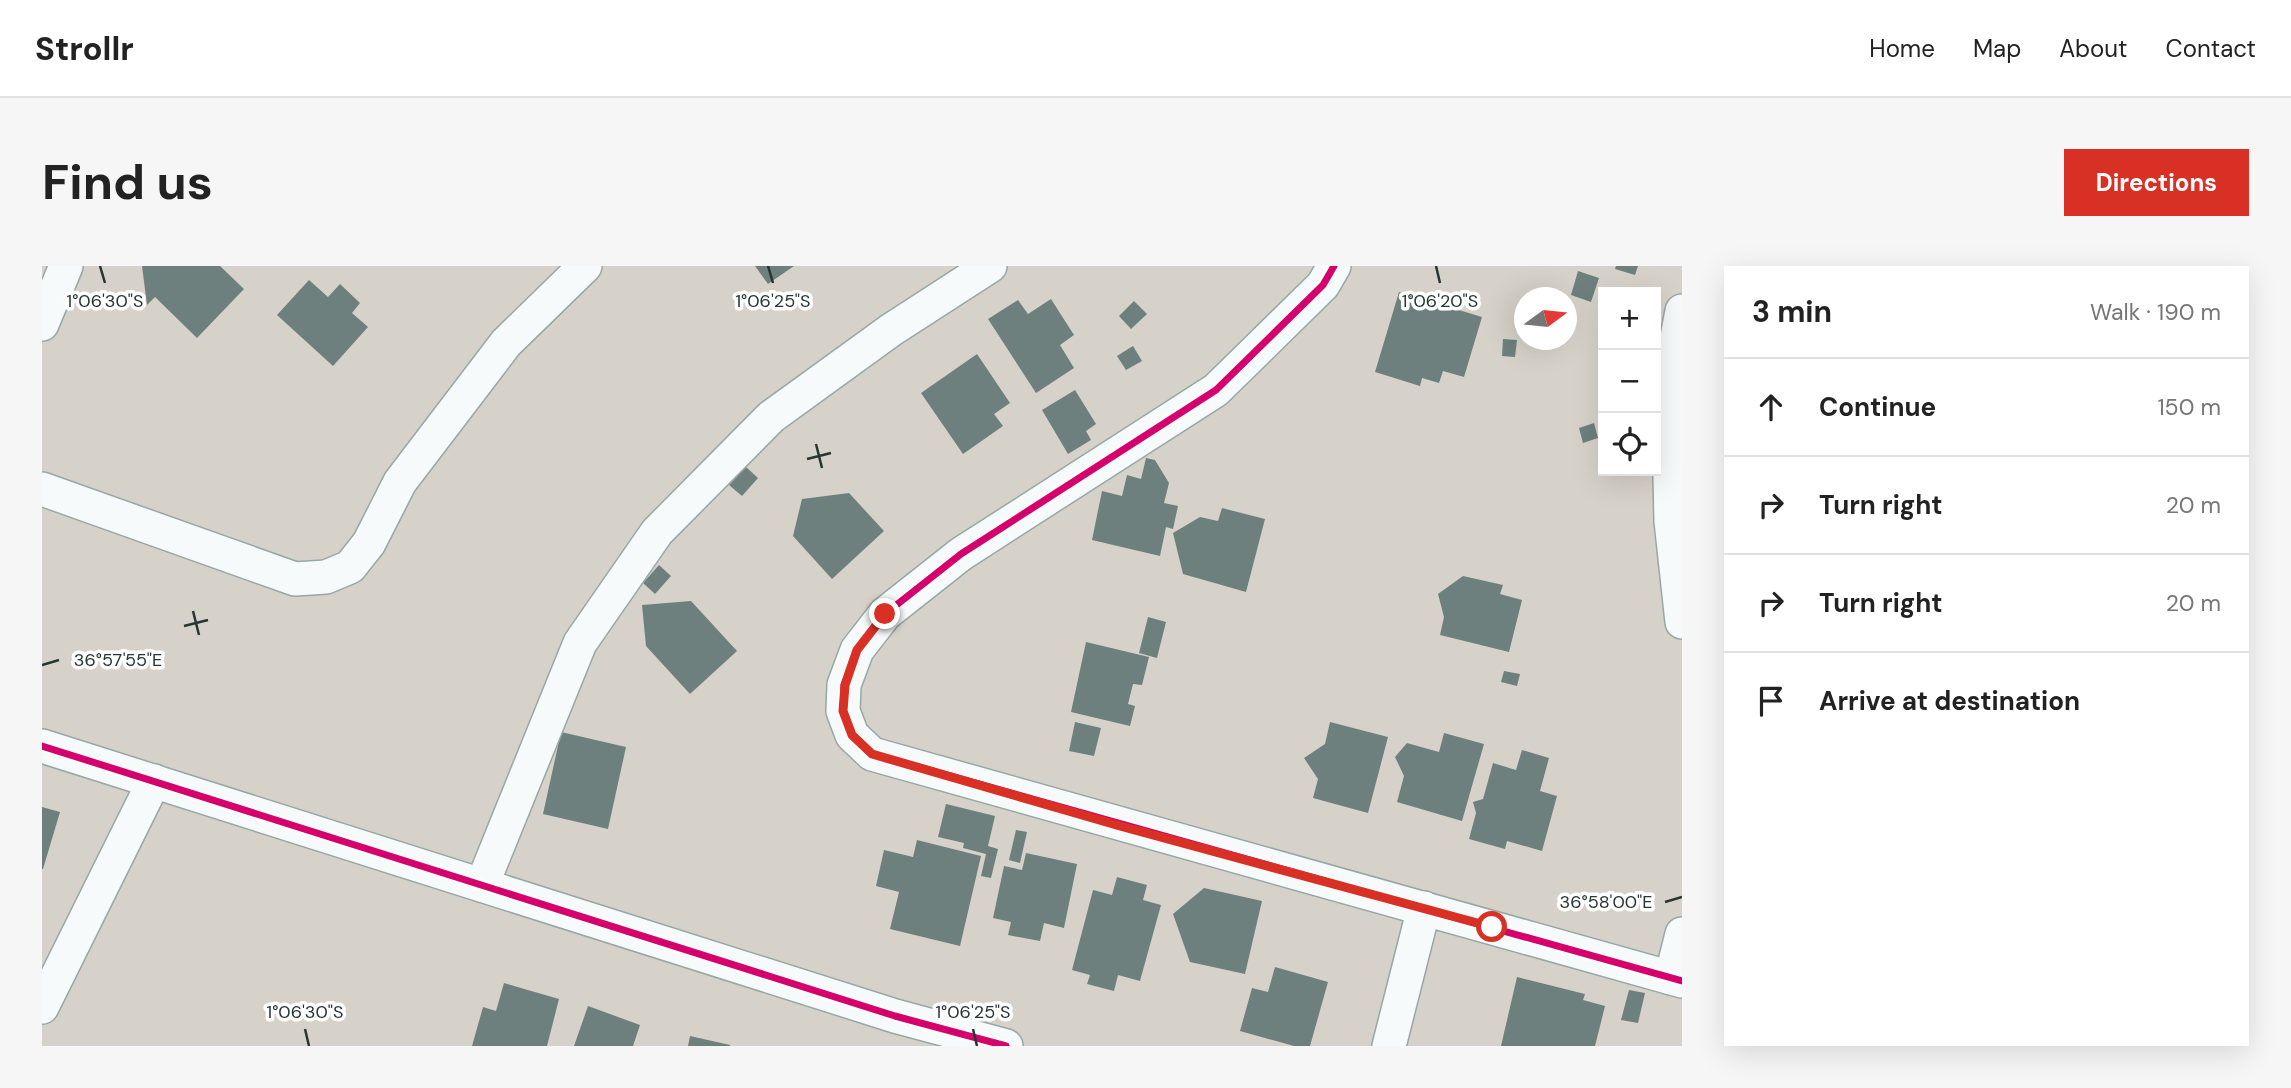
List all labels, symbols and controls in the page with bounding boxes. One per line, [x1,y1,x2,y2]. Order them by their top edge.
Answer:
text: Strollr [35,27,134,70]
text: Home [1869,33,1935,64]
text: Map [1973,33,2021,64]
text: About [2059,33,2128,64]
text: Contact [2166,33,2256,64]
button: Directions [2064,149,2249,216]
text: Find us [42,150,213,214]
north arrow [1514,287,1577,350]
map controls [1598,287,1661,476]
button: + [1598,287,1661,350]
text: 1°06'30"S [67,289,143,313]
text: 1°06'25"S [736,289,811,313]
text: 1°06'20"S [1402,289,1478,313]
text: 3 min [1752,292,1832,331]
text: Walk · 190 m [2090,297,2221,327]
button: − [1598,350,1661,413]
icon: ahead [1752,388,1790,426]
text: Continue [1819,390,1936,424]
text: 150 m [2157,392,2221,422]
button: locate [1598,413,1661,476]
icon: right [1752,486,1790,524]
text: Turn right [1819,488,1943,522]
text: 20 m [2166,490,2221,520]
icon: right [1752,584,1790,622]
text: Turn right [1819,586,1943,620]
text: 20 m [2166,588,2221,618]
route end [869,598,900,629]
text: 36°57'55"E [74,648,162,672]
icon: arrive [1752,682,1790,720]
text: Arrive at destination [1819,684,2080,718]
text: 36°58'00"E [1560,890,1652,914]
route start [1476,911,1507,942]
text: 1°06'30"S [267,1000,343,1024]
text: 1°06'25"S [936,1000,1011,1024]

